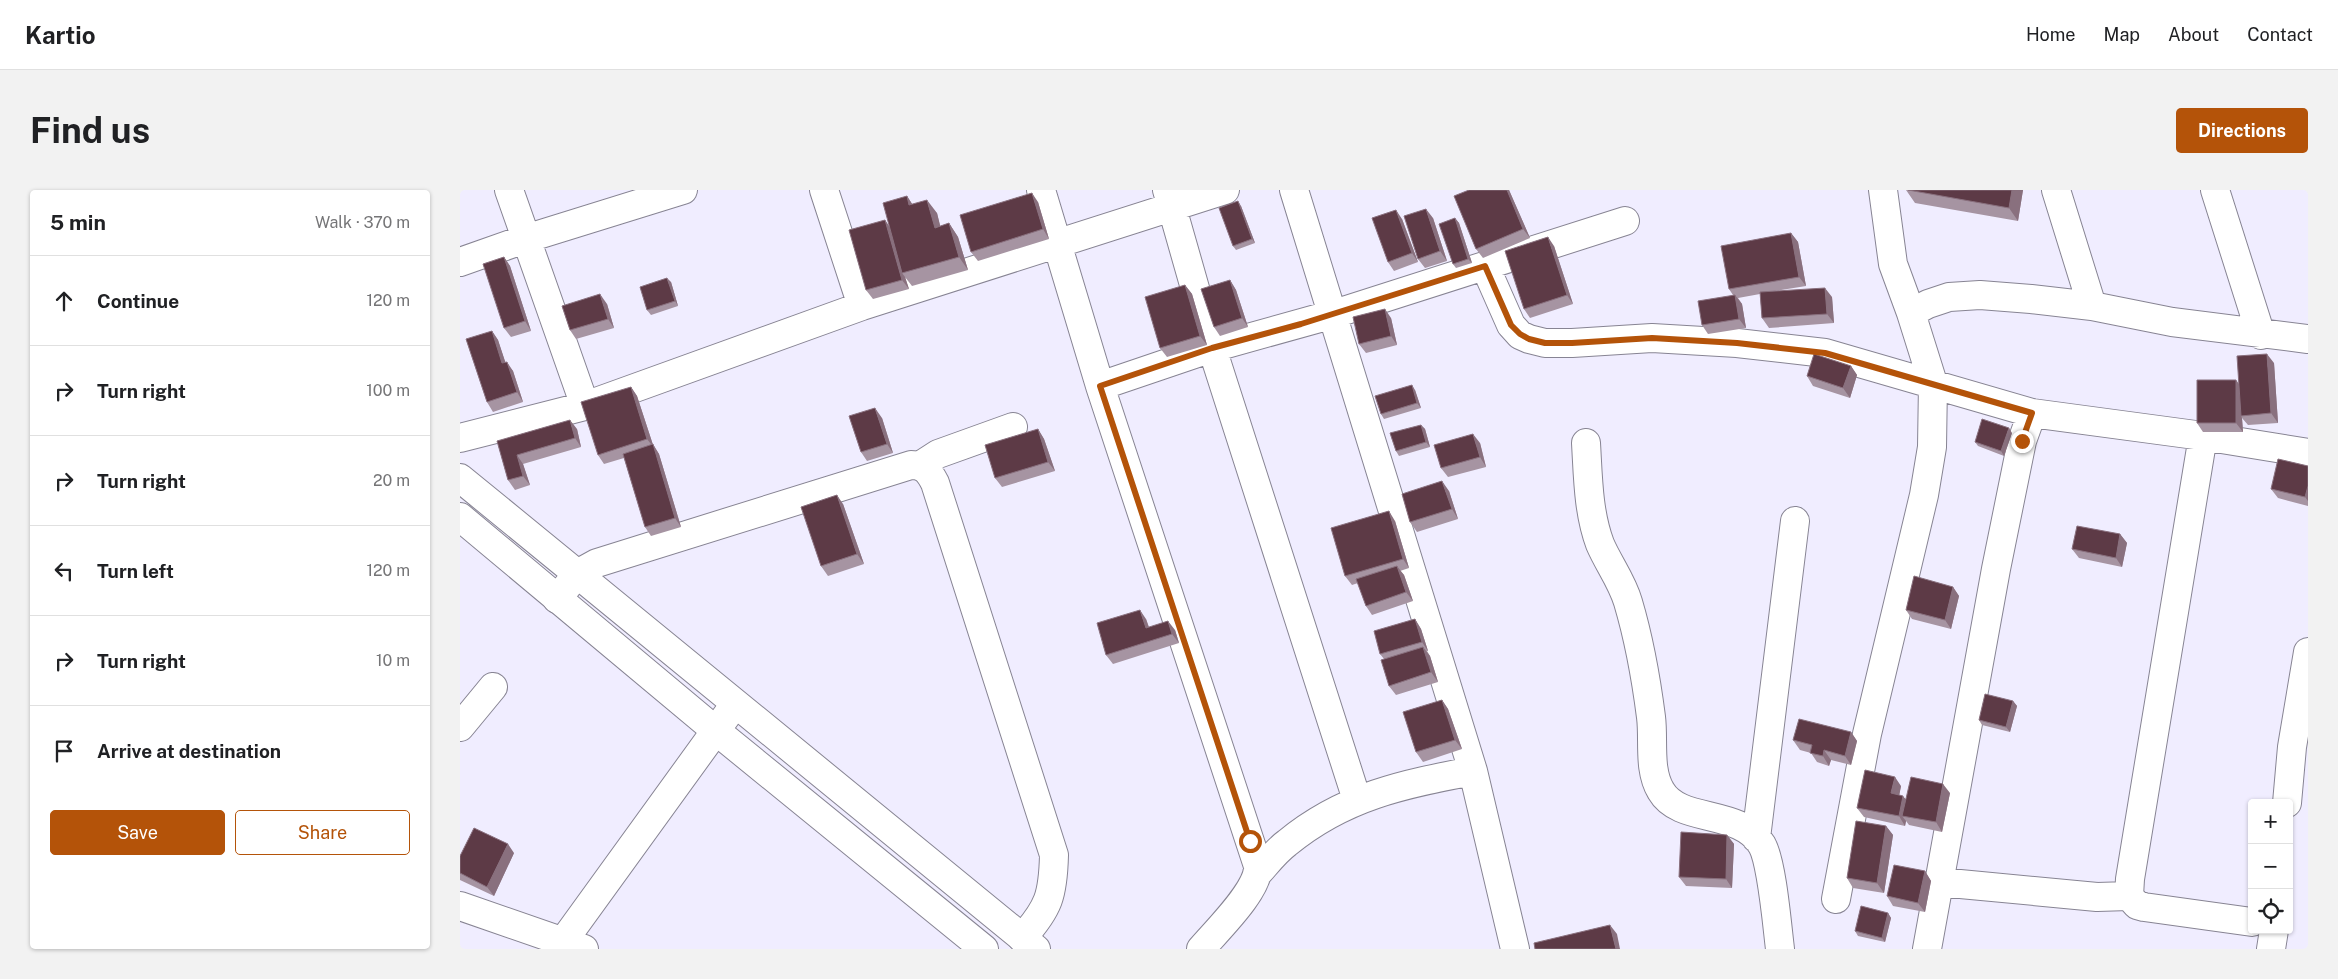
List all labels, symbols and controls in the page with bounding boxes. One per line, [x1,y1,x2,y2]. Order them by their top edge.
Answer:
text: Kartio [25,21,96,49]
text: Home [2026,24,2076,45]
text: Map [2104,24,2140,45]
text: About [2168,24,2219,45]
text: Contact [2247,24,2313,45]
button: Directions [2176,108,2308,153]
text: Find us [30,110,150,151]
text: 5 min [50,210,106,235]
text: Walk · 370 m [315,213,410,232]
icon: ahead [50,287,78,315]
text: Continue [97,290,179,312]
text: 120 m [366,291,410,310]
icon: right [50,377,78,405]
text: Turn right [97,380,186,402]
text: 100 m [366,381,410,400]
route end [2011,430,2034,453]
icon: right [50,467,78,495]
text: Turn right [97,470,186,492]
text: 20 m [373,471,410,490]
icon: left [50,557,78,585]
text: Turn left [97,560,174,582]
text: 120 m [366,561,410,580]
icon: right [50,647,78,675]
text: Turn right [97,650,186,672]
text: 10 m [376,651,410,670]
icon: arrive [50,737,78,765]
text: Arrive at destination [97,740,281,762]
map controls [2248,799,2293,934]
button: + [2248,799,2293,844]
button: Save [50,810,225,855]
button: Share [235,810,410,855]
route start [1239,830,1262,853]
button: − [2248,844,2293,889]
button: locate [2248,889,2293,934]

